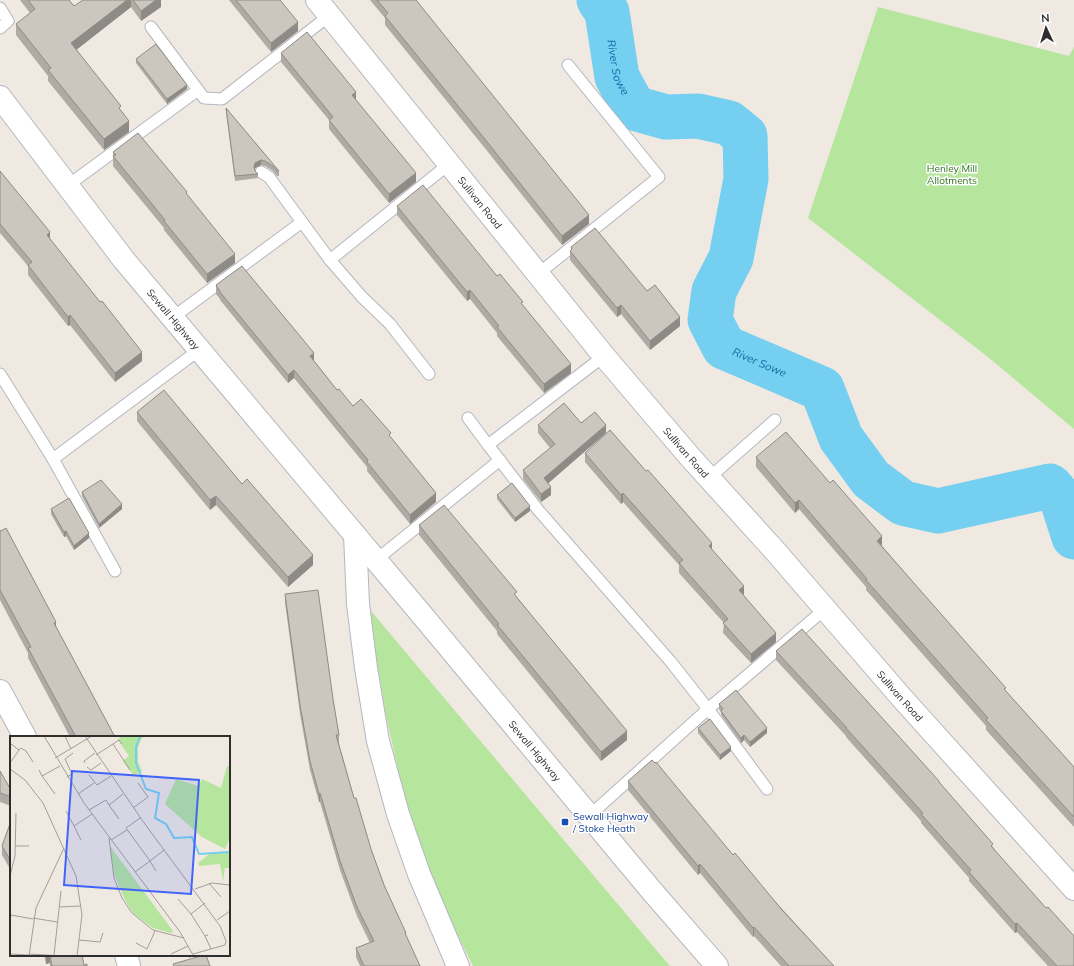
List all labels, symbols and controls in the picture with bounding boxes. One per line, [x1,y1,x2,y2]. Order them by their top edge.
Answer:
north arrow [1026,8,1066,48]
text: N [1041,11,1050,25]
water label: River Sowe [604,38,633,97]
park label: Henley Mill Allotments [927,162,977,187]
street label: Sullivan Road [455,174,505,232]
street label: Sewall Highway [144,286,203,353]
water label: River Sowe [730,344,789,380]
street label: Sullivan Road [660,424,712,481]
street label: Sullivan Road [874,668,926,724]
street label: Sewall Highway [506,718,564,785]
inset map [10,736,230,956]
place label: Sewall Highway / Stoke Heath [572,810,649,835]
marker: Sewall Highway / Stoke Heath [560,817,570,827]

